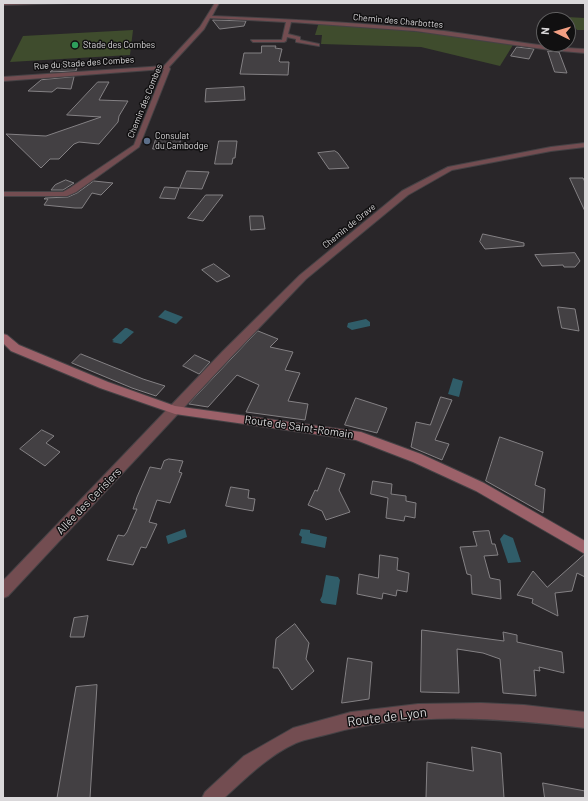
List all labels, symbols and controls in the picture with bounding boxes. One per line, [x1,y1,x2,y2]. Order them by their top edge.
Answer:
street label: Chemin des Charbottes [352,12,444,30]
north arrow [536,12,576,52]
text: N [538,27,551,35]
marker: Stade des Combes [70,40,80,50]
place label: Stade des Combes [83,40,155,50]
street label: Rue du Stade des Combes [33,54,135,72]
street label: Chemin des Combes [125,62,165,140]
place label: Consulat du Cambodge [155,131,208,152]
marker: Consulat du Cambodge [142,136,152,146]
street label: Chemin de Grave [320,201,378,251]
street label: Route de Saint-Romain [244,413,354,441]
street label: Allée des Cerisiers [54,465,124,537]
street label: Route de Lyon [346,704,428,730]

